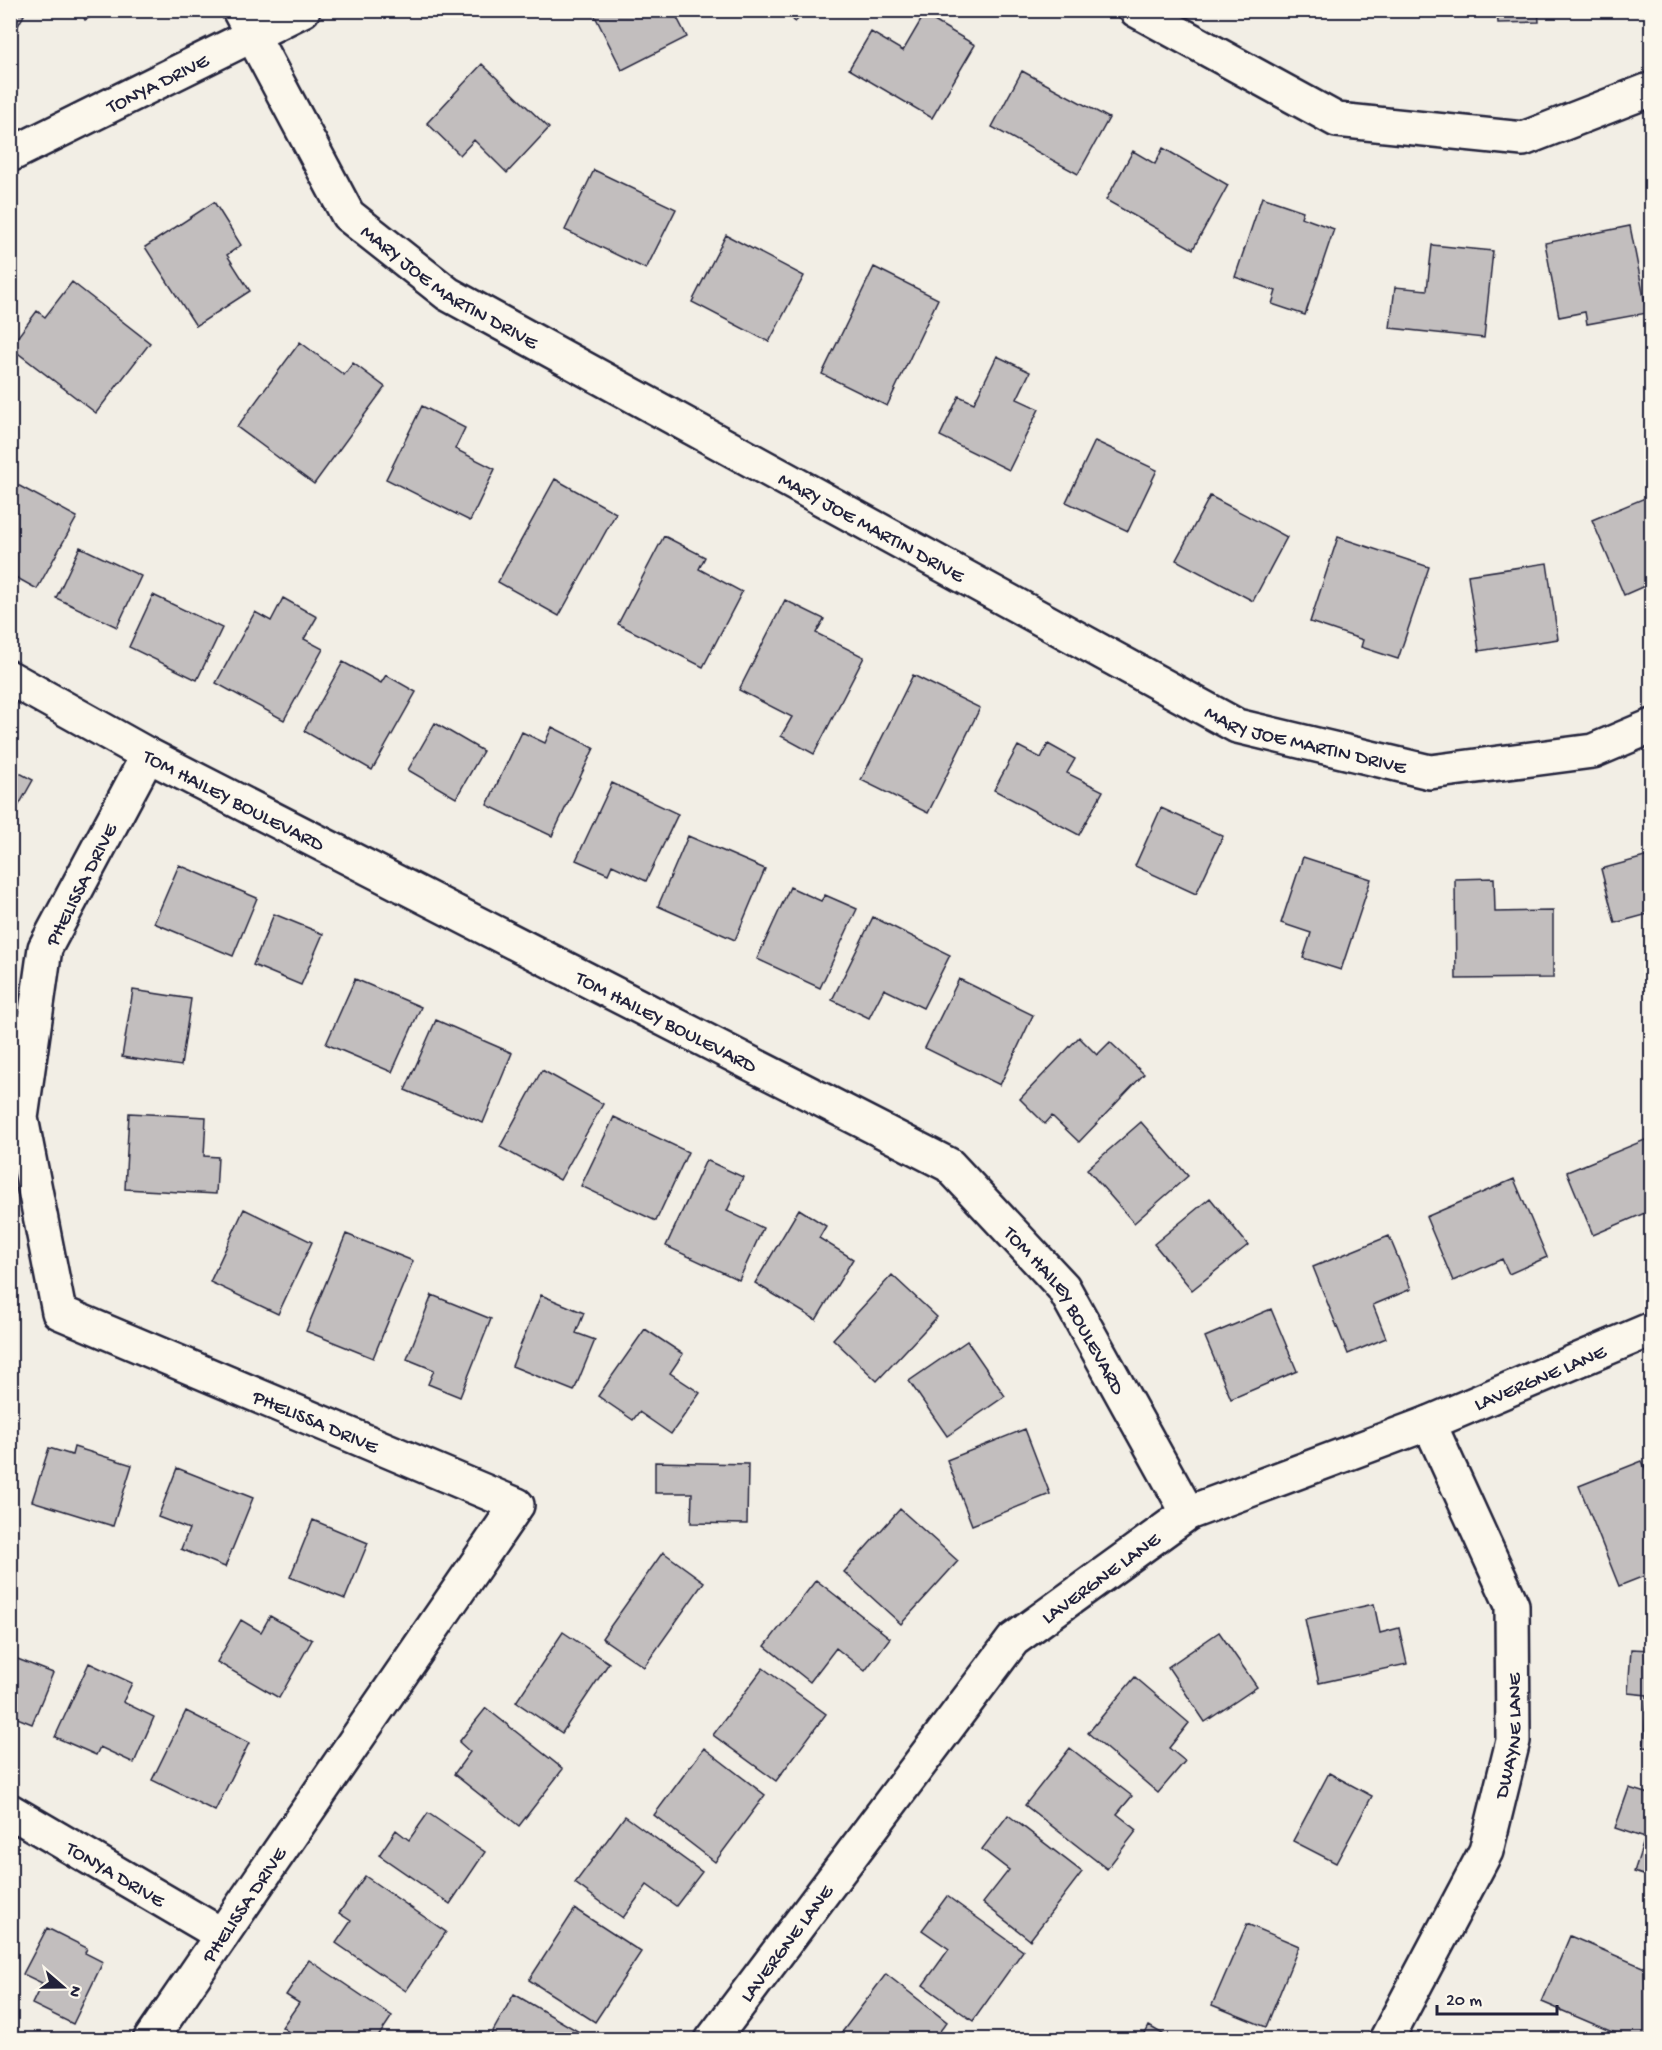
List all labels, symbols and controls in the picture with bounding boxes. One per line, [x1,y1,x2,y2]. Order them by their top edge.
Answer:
street label: TONYA DRIVE [103,50,215,121]
street label: MARY JOE MARTIN DRIVE [355,221,542,357]
street label: MARY JOE MARTIN DRIVE [773,469,969,590]
street label: MARY JOE MARTIN DRIVE [1200,702,1410,781]
street label: TOM HAILEY BOULEVARD [137,746,328,859]
street label: PHELISSA DRIVE [42,819,124,951]
street label: TOM HAILEY BOULEVARD [570,967,761,1080]
street label: TOM HAILEY BOULEVARD [997,1222,1129,1400]
street label: LAVERGNE LANE [1472,1341,1612,1418]
street label: PHELISSA DRIVE [247,1386,382,1461]
street label: LAVERGNE LANE [1038,1528,1167,1630]
street label: DWAYNE LANE [1491,1671,1529,1803]
street label: TONYA DRIVE [60,1838,169,1915]
street label: PHELISSA DRIVE [198,1843,294,1969]
street label: LAVERGNE LANE [737,1880,841,2008]
north arrow [33,1957,93,2017]
scale bar [1437,1978,1557,2016]
text: N [63,1983,85,2000]
text: 20 m [1446,1991,1482,2012]

